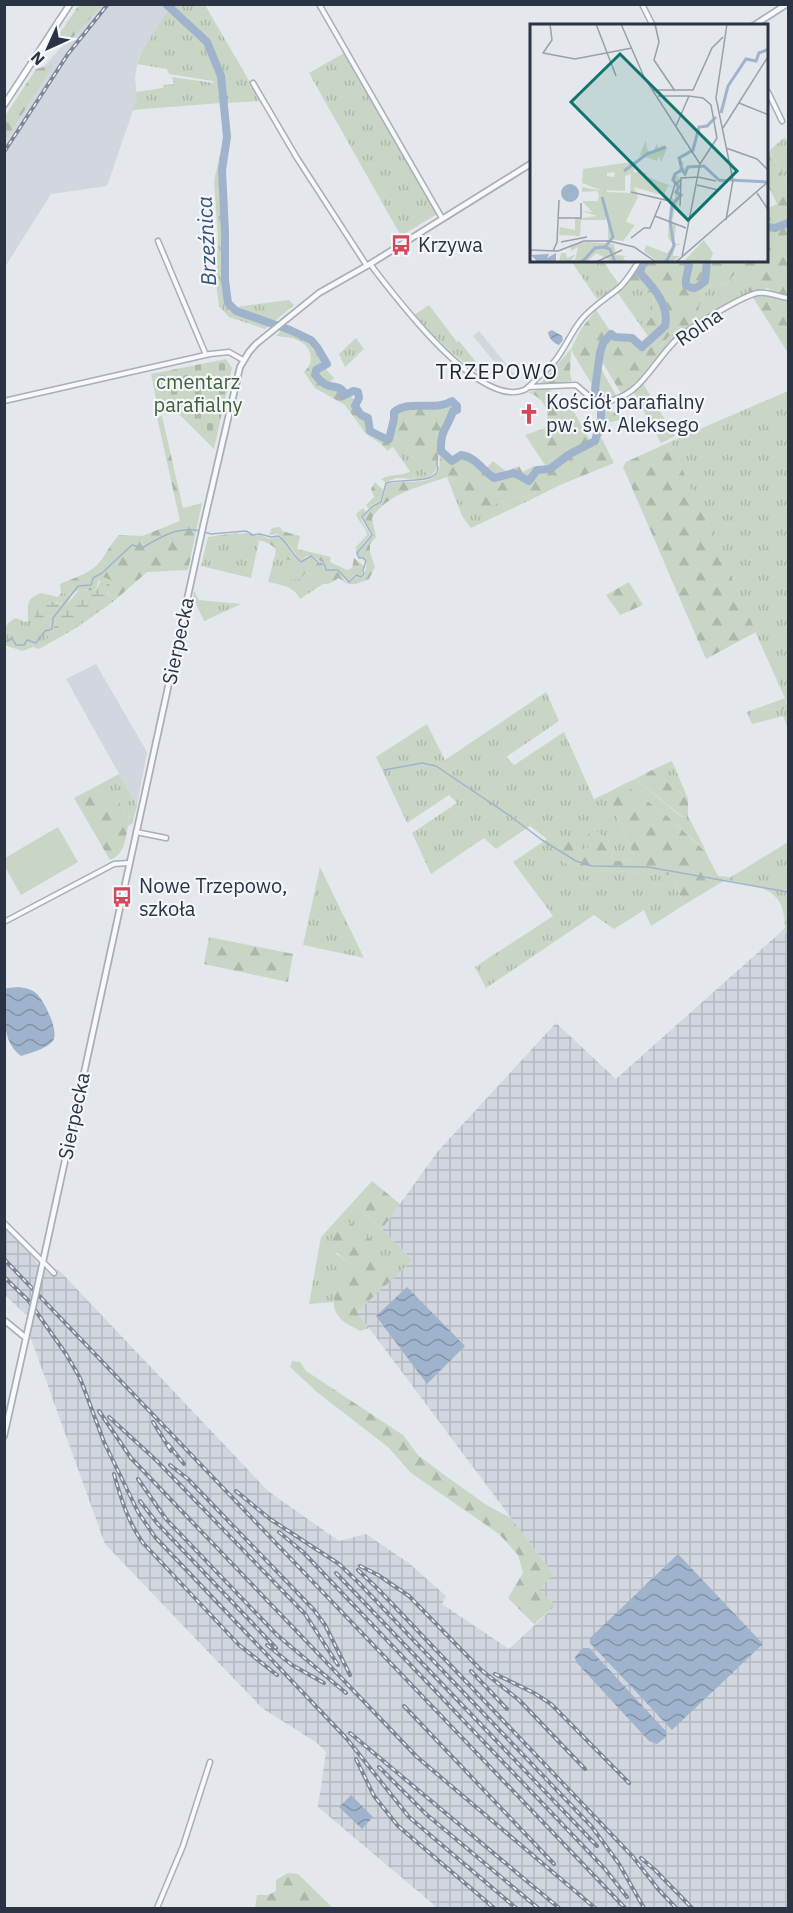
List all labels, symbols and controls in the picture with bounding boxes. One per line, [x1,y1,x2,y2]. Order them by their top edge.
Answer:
north arrow [18,18,78,78]
inset map [530,24,769,262]
text: N [26,47,49,70]
water label: Brzeźnica [190,195,222,287]
place label: Krzywa [418,231,483,258]
bus stop icon: Krzywa [389,233,413,257]
street label: Rolna [670,301,728,352]
district label: TRZEPOWO [435,357,559,385]
park label: cmentarz parafialny [154,368,242,418]
place label: Kościół parafialny pw. św. Aleksego [546,388,705,438]
church icon: Kościół parafialny pw. św. Aleksego [517,402,541,426]
street label: Sierpecka [155,594,200,687]
place label: Nowe Trzepowo, szkoła [139,872,287,922]
bus stop icon: Nowe Trzepowo, szkoła [110,885,134,909]
street label: Sierpecka [51,1069,96,1162]

